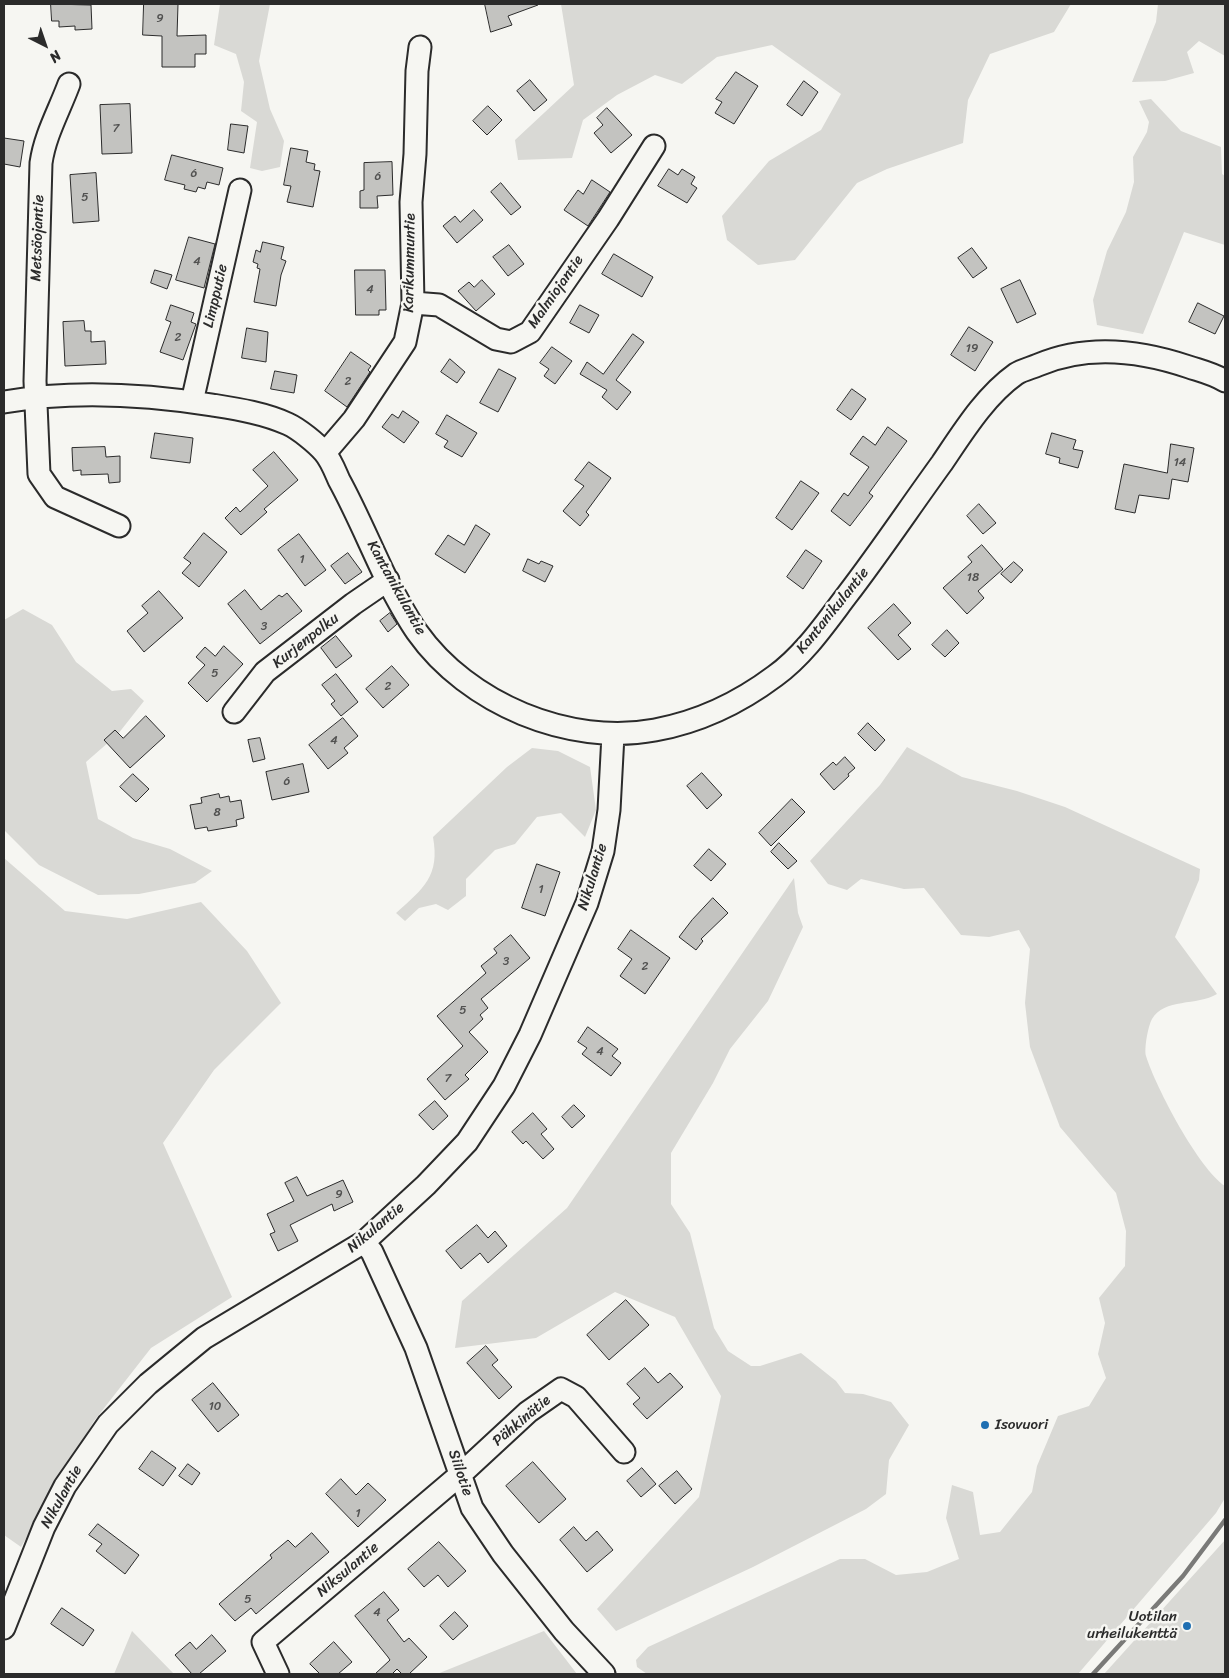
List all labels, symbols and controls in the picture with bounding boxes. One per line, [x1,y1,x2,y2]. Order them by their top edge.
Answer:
house number: 9 [156,12,164,26]
north arrow [20,20,70,70]
text: N [43,44,67,69]
house number: 7 [113,122,119,136]
house number: 6 [191,167,197,181]
house number: 6 [375,170,381,184]
house number: 5 [81,191,89,205]
street label: Metsäojantie [27,194,49,282]
street label: Karikummuntie [400,213,420,313]
street label: Malmiojantie [524,252,588,332]
house number: 4 [193,255,201,269]
street label: Limpputie [200,262,232,330]
house number: 4 [366,283,374,297]
house number: 2 [175,331,181,345]
house number: 19 [966,342,978,356]
house number: 2 [345,375,351,389]
house number: 14 [1174,456,1186,470]
street label: Kantanikulantie [363,538,429,638]
house number: 1 [299,553,305,567]
street label: Kantanikulantie [793,564,873,658]
house number: 18 [967,571,979,585]
street label: Kurjenpolku [269,609,343,673]
house number: 3 [261,620,267,634]
house number: 5 [211,667,219,681]
house number: 2 [385,680,391,694]
house number: 4 [330,734,338,748]
house number: 6 [284,775,290,789]
house number: 8 [213,806,221,820]
street label: Nikulantie [574,841,612,913]
house number: 1 [538,883,544,897]
house number: 3 [503,955,509,969]
house number: 2 [642,960,648,974]
house number: 5 [459,1004,467,1018]
house number: 4 [596,1045,604,1059]
house number: 7 [445,1072,451,1086]
house number: 9 [335,1188,343,1202]
street label: Nikulantie [344,1199,408,1257]
street label: Pähkinätie [489,1392,555,1450]
house number: 10 [209,1400,221,1414]
place label: Isovuori [995,1416,1048,1434]
marker: Isovuori [979,1419,991,1431]
street label: Siilotie [444,1447,476,1499]
street label: Nikulantie [37,1463,87,1531]
house number: 1 [355,1507,361,1521]
street label: Niksulantie [313,1539,383,1601]
house number: 5 [244,1593,252,1607]
house number: 4 [373,1606,381,1620]
place label: Uotilan urheilukenttä [1087,1608,1177,1643]
marker: Uotilan urheilukenttä [1181,1620,1193,1632]

